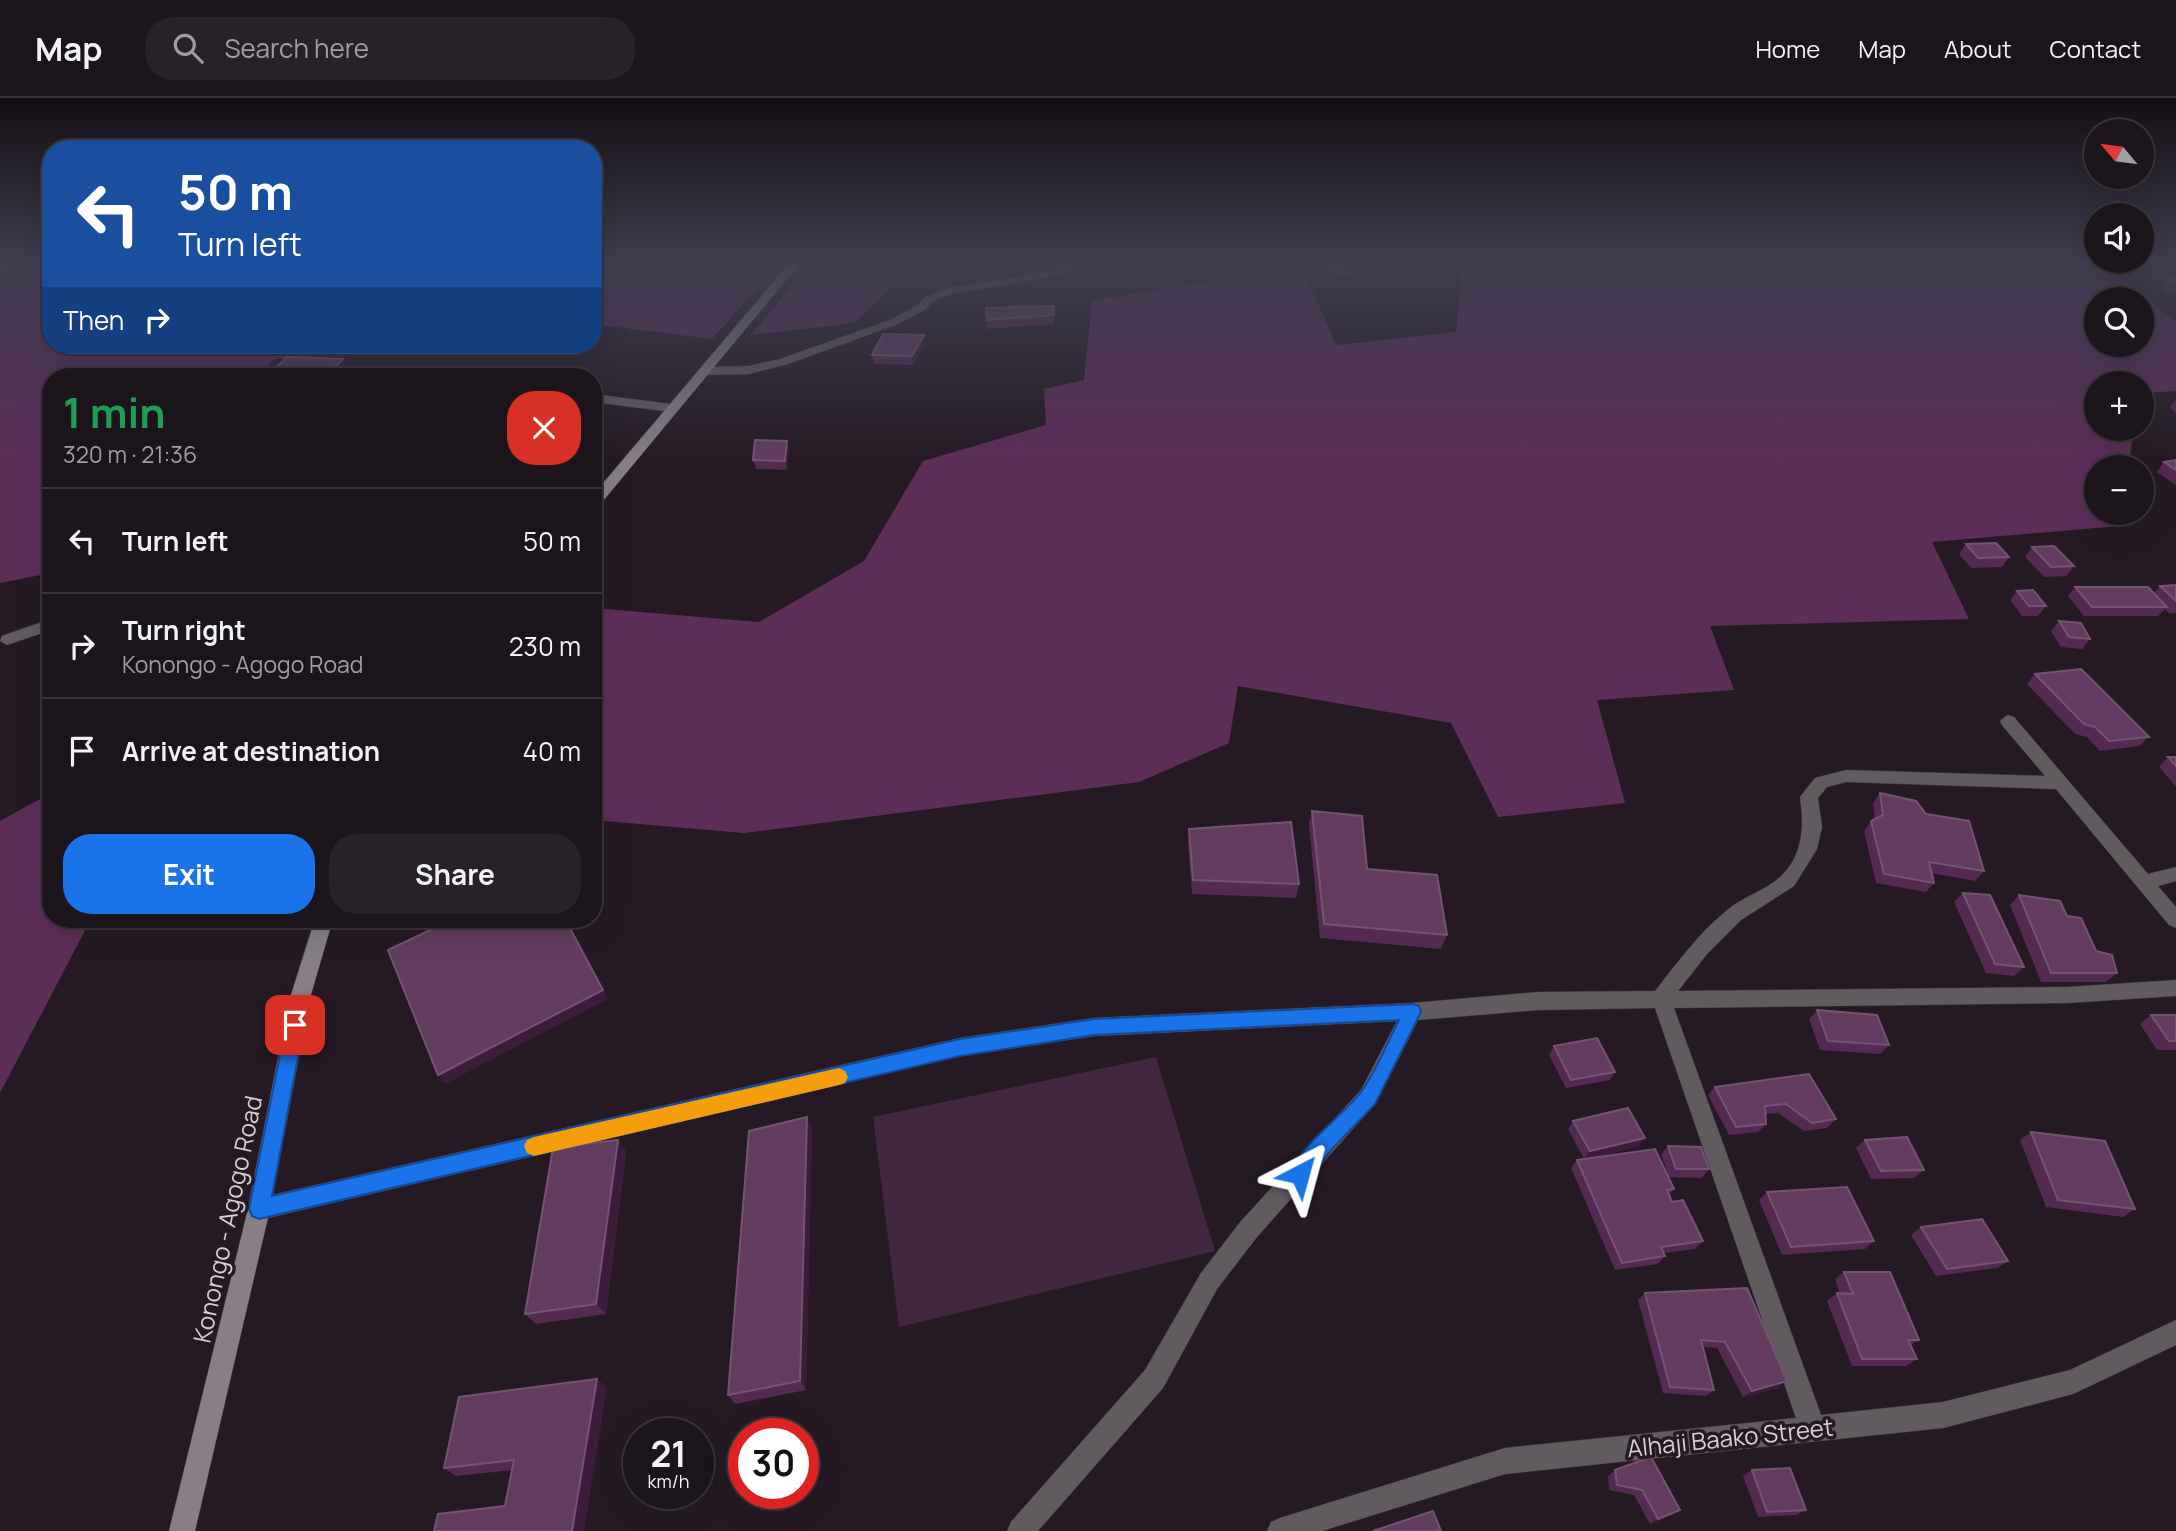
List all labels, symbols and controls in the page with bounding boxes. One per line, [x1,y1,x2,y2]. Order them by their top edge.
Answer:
search box [145,17,635,80]
text: Map [35,26,103,71]
icon: search [169,29,207,67]
text: Search here [225,30,369,66]
text: Home [1755,32,1820,65]
text: Map [1858,32,1906,65]
text: About [1944,32,2012,65]
text: Contact [2050,32,2141,65]
north arrow [2084,119,2154,189]
map controls [2084,119,2154,525]
text: 50 m [178,158,293,225]
icon: left [63,168,154,259]
button: sound [2084,203,2154,273]
text: Turn left [178,222,302,266]
button: search [2084,287,2154,357]
icon: right [138,301,176,339]
text: Then [63,302,124,338]
button: + [2084,371,2154,441]
text: 1 min [63,383,166,441]
button: close [507,391,581,465]
text: 320 m · 21:36 [63,438,197,470]
button: − [2084,455,2154,525]
icon: left [63,522,101,560]
text: Turn left [122,523,229,559]
text: 50 m [523,523,581,559]
text: Turn right [122,612,246,648]
icon: right [63,627,101,665]
text: 230 m [509,628,581,664]
text: Konongo - Agogo Road [122,648,363,680]
icon: arrive [63,732,101,770]
text: Arrive at destination [122,733,380,769]
text: 40 m [523,733,581,769]
button: Exit [63,834,315,914]
button: Share [329,834,581,914]
pin [265,995,325,1055]
icon: arrive [276,1006,314,1044]
street label: Konongo - Agogo Road [185,1092,269,1346]
position arrow [1263,1137,1337,1211]
street label: Alhaji Baako Street [1625,1410,1835,1464]
speed limit sign: 30 [728,1418,819,1509]
text: 21 [650,1430,687,1478]
text: km/h [648,1469,689,1493]

